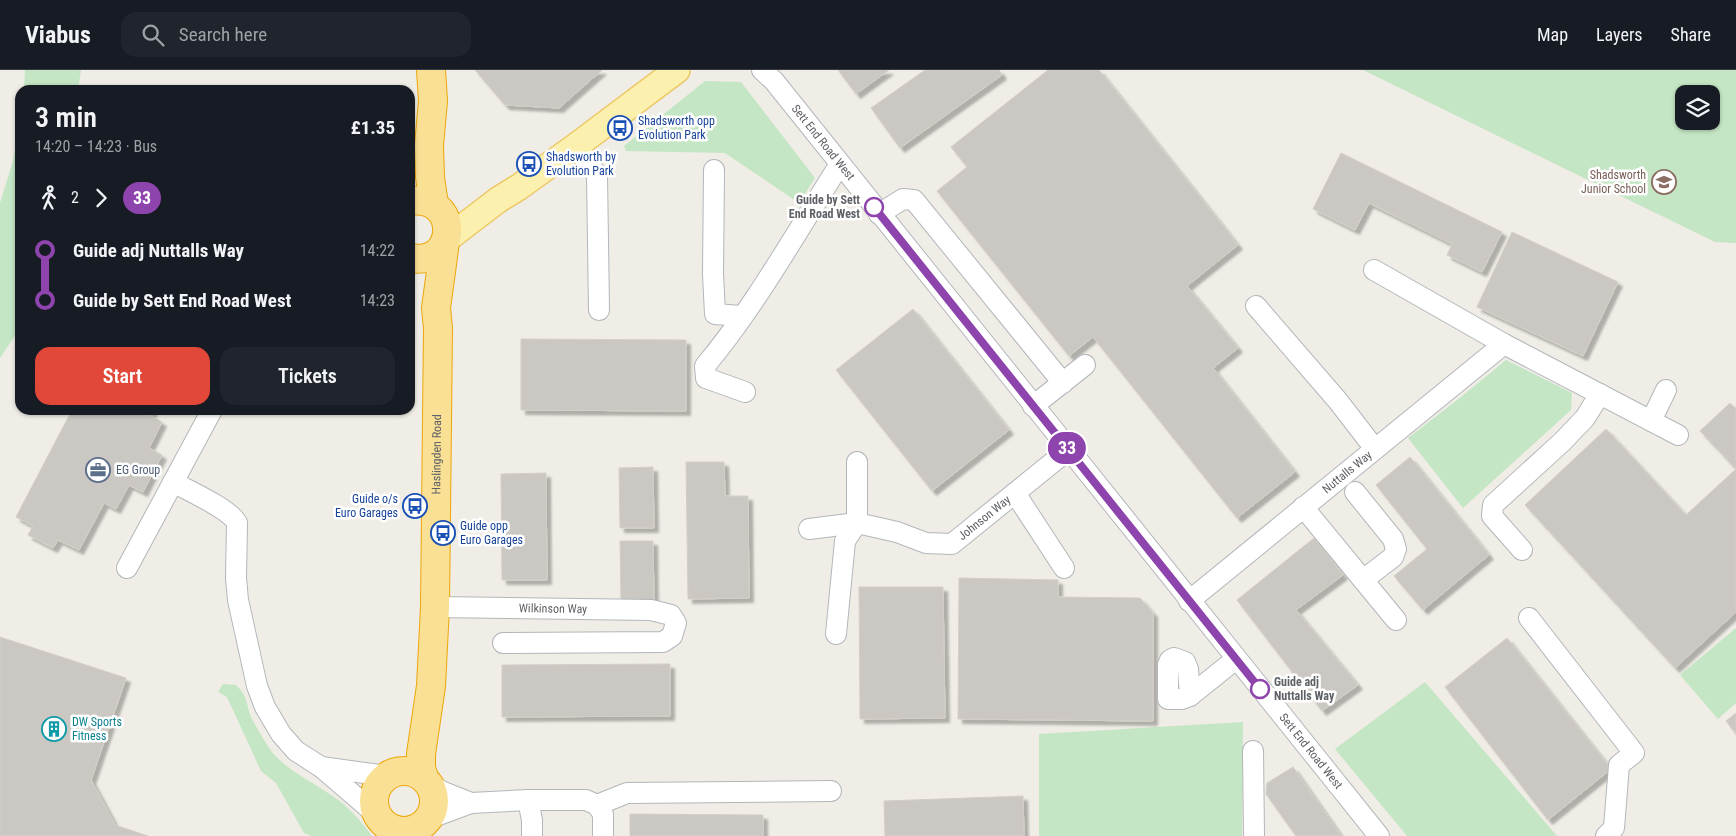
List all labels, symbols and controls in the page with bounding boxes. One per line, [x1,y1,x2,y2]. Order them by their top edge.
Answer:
search box [121,12,471,57]
text: Viabus [25,21,91,49]
icon: search [139,21,167,49]
text: Search here [179,23,267,46]
text: Map [1537,24,1568,45]
text: Layers [1596,24,1643,45]
text: Share [1671,24,1711,45]
map controls [1675,85,1720,130]
button: layers [1675,85,1720,130]
text: 3 min [35,101,97,134]
street label: Sett End Road West [789,102,858,183]
place label: Shadsworth opp Evolution Park [638,114,715,142]
bus stop icon: Shadsworth opp Evolution Park [607,115,633,141]
text: £1.35 [351,116,395,139]
text: 14:20 – 14:23 · Bus [35,137,157,156]
place label: Shadsworth by Evolution Park [546,150,616,178]
bus stop icon: Shadsworth by Evolution Park [516,151,542,177]
place label: Shadsworth Junior School [1581,168,1646,196]
school or university icon: Shadsworth Junior School [1651,169,1677,195]
icon: walk [35,184,63,212]
icon: forward [87,184,115,212]
text: 33 [133,187,151,208]
text: 2 [71,188,79,207]
place label: Guide by Sett End Road West [789,193,860,221]
marker: Guide by Sett End Road West [864,197,884,217]
text: Guide adj Nuttalls Way [73,239,244,262]
text: 14:22 [360,241,395,260]
text: Guide by Sett End Road West [73,289,291,312]
text: 14:23 [360,291,395,310]
button: Start [35,347,210,405]
button: Tickets [220,347,395,405]
street label: Haslingden Road [429,414,444,494]
line badge: 33 [1044,432,1090,464]
text: 33 [1058,437,1076,458]
street label: Nuttalls Way [1320,448,1375,496]
office icon: EG Group [85,457,111,483]
place label: EG Group [116,463,160,477]
place label: Guide o/s Euro Garages [335,492,398,520]
street label: Johnson Way [955,492,1013,543]
bus stop icon: Guide o/s Euro Garages [402,493,428,519]
place label: Guide opp Euro Garages [460,519,523,547]
bus stop icon: Guide opp Euro Garages [430,520,456,546]
street label: Wilkinson Way [519,601,587,616]
place label: Guide adj Nuttalls Way [1274,675,1335,703]
marker: Guide adj Nuttalls Way [1250,679,1270,699]
street label: Sett End Road West [1277,711,1346,792]
place label: DW Sports Fitness [72,715,122,743]
building icon: DW Sports Fitness [41,716,67,742]

